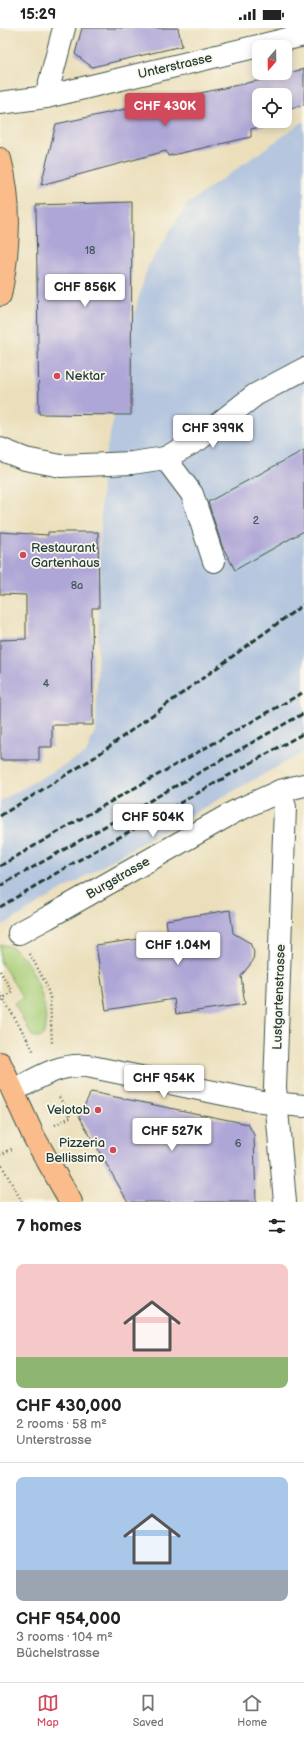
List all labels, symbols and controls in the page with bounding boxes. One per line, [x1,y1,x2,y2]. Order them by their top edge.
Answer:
text: 15:29 [20,5,56,24]
north arrow [252,40,292,80]
map controls [252,40,292,128]
street label: Unterstrasse [136,50,214,82]
button: locate [252,88,292,128]
pin: CHF 430K [124,93,206,127]
text: CHF 430K [134,98,196,114]
house number: 18 [85,244,95,257]
pin: CHF 856K [44,274,126,308]
text: CHF 856K [54,279,116,295]
place label: Nektar [65,368,105,384]
marker: Nektar [52,371,62,381]
pin: CHF 399K [172,415,254,449]
text: CHF 399K [182,420,244,436]
house number: 2 [253,514,260,527]
place label: Restaurant Gartenhaus [31,540,100,571]
marker: Restaurant Gartenhaus [18,550,28,560]
house number: 8a [71,579,83,592]
house number: 4 [43,677,50,690]
pin: CHF 504K [112,804,194,838]
text: CHF 504K [122,809,184,825]
street label: Burgstrasse [83,853,153,903]
pin: CHF 1.04M [132,932,224,966]
text: CHF 1.04M [145,937,211,953]
street label: Lustgartenstrasse [269,944,289,1050]
pin: CHF 954K [123,1065,205,1099]
text: CHF 954K [133,1070,195,1086]
place label: Velotob [47,1102,90,1118]
marker: Velotob [93,1105,103,1115]
pin: CHF 527K [131,1118,213,1152]
text: CHF 527K [141,1123,203,1139]
place label: Pizzeria Bellissimo [45,1135,105,1166]
house number: 6 [235,1137,242,1150]
marker: Pizzeria Bellissimo [108,1145,118,1155]
icon: filters [266,1215,288,1237]
text: 7 homes [16,1216,82,1236]
icon: home [116,1290,188,1362]
text: CHF 430,000 [16,1396,122,1416]
text: 2 rooms · 58 m² [16,1416,107,1432]
text: Unterstrasse [16,1432,92,1448]
icon: home [116,1503,188,1575]
text: CHF 954,000 [16,1609,121,1629]
text: 3 rooms · 104 m² [16,1629,113,1645]
text: Büchelstrasse [16,1645,100,1661]
tab: Map [37,1692,59,1729]
tab: Saved [133,1692,164,1729]
tab: Home [237,1692,267,1729]

